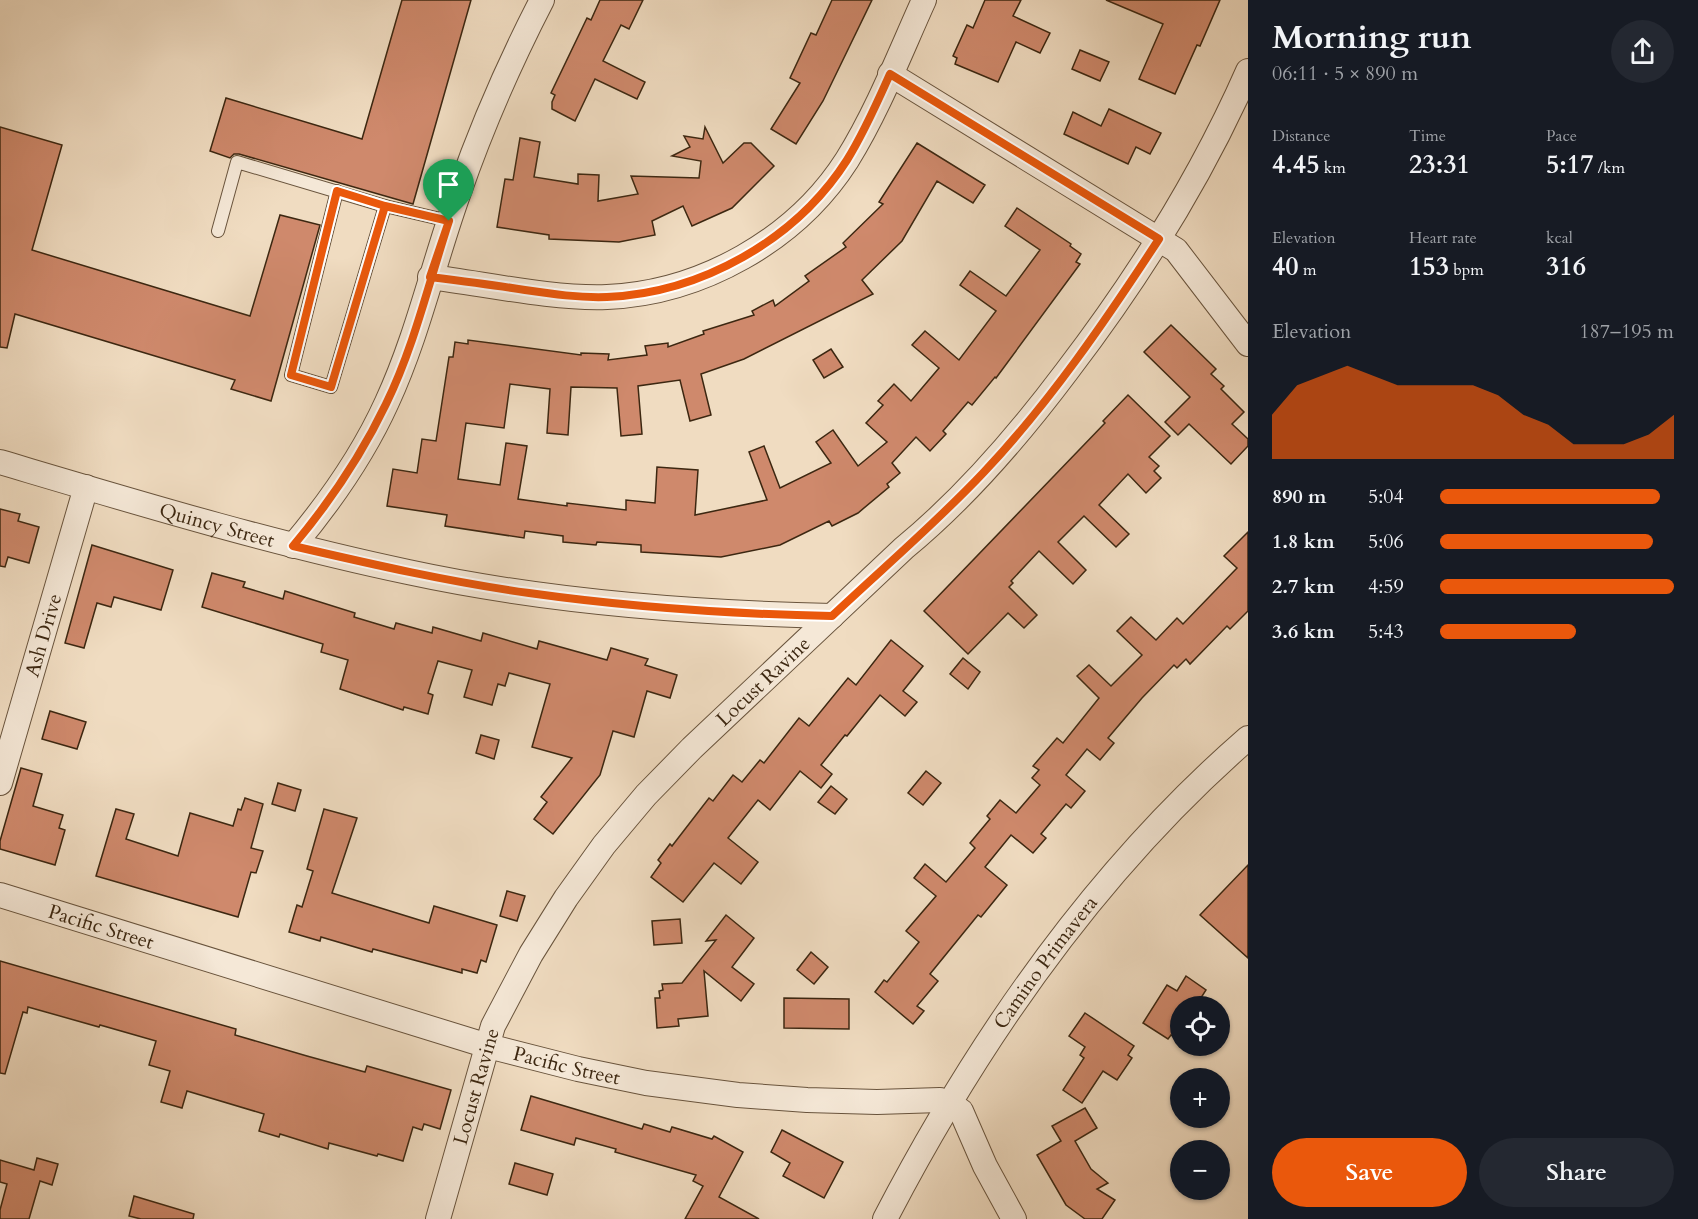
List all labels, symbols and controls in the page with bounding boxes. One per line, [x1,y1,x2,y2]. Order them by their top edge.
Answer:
text: Morning run [1272,15,1472,60]
button: share [1611,20,1674,83]
text: 06:11 · 5 × 890 m [1272,60,1418,87]
text: Distance [1272,125,1330,147]
text: Time [1409,125,1446,147]
text: Pace [1546,125,1577,147]
text: 4.45 [1272,147,1320,182]
text: 23:31 [1409,147,1470,182]
text: 5:17 [1546,147,1594,182]
text: km [1320,157,1346,179]
text: /km [1594,157,1625,179]
pin [423,159,474,221]
icon: arrive [432,168,465,201]
text: Elevation [1272,227,1336,249]
text: Heart rate [1409,227,1477,249]
text: kcal [1546,227,1573,249]
text: 40 [1272,249,1299,284]
text: 153 [1409,249,1449,284]
text: 316 [1546,249,1586,284]
text: m [1299,259,1316,281]
text: bpm [1449,259,1484,281]
text: Elevation [1272,318,1351,345]
text: 187–195 m [1579,318,1674,345]
text: 890 m [1272,483,1327,510]
text: 5:04 [1368,483,1404,510]
street label: Quincy Street [156,497,278,554]
text: 1.8 km [1272,528,1335,555]
text: 5:06 [1368,528,1404,555]
text: 2.7 km [1272,573,1335,600]
text: 4:59 [1368,573,1404,600]
street label: Ash Drive [19,590,68,680]
text: 3.6 km [1272,618,1335,645]
text: 5:43 [1368,618,1404,645]
street label: Locust Ravine [710,630,816,732]
street label: Camino Primavera [987,890,1104,1034]
street label: Pacific Street [45,898,158,956]
map controls [1170,996,1230,1200]
button: locate [1170,996,1230,1056]
street label: Locust Ravine [447,1025,506,1148]
street label: Pacific Street [510,1040,623,1091]
button: + [1170,1068,1230,1128]
button: Save [1272,1138,1467,1207]
button: Share [1479,1138,1674,1207]
button: − [1170,1140,1230,1200]

